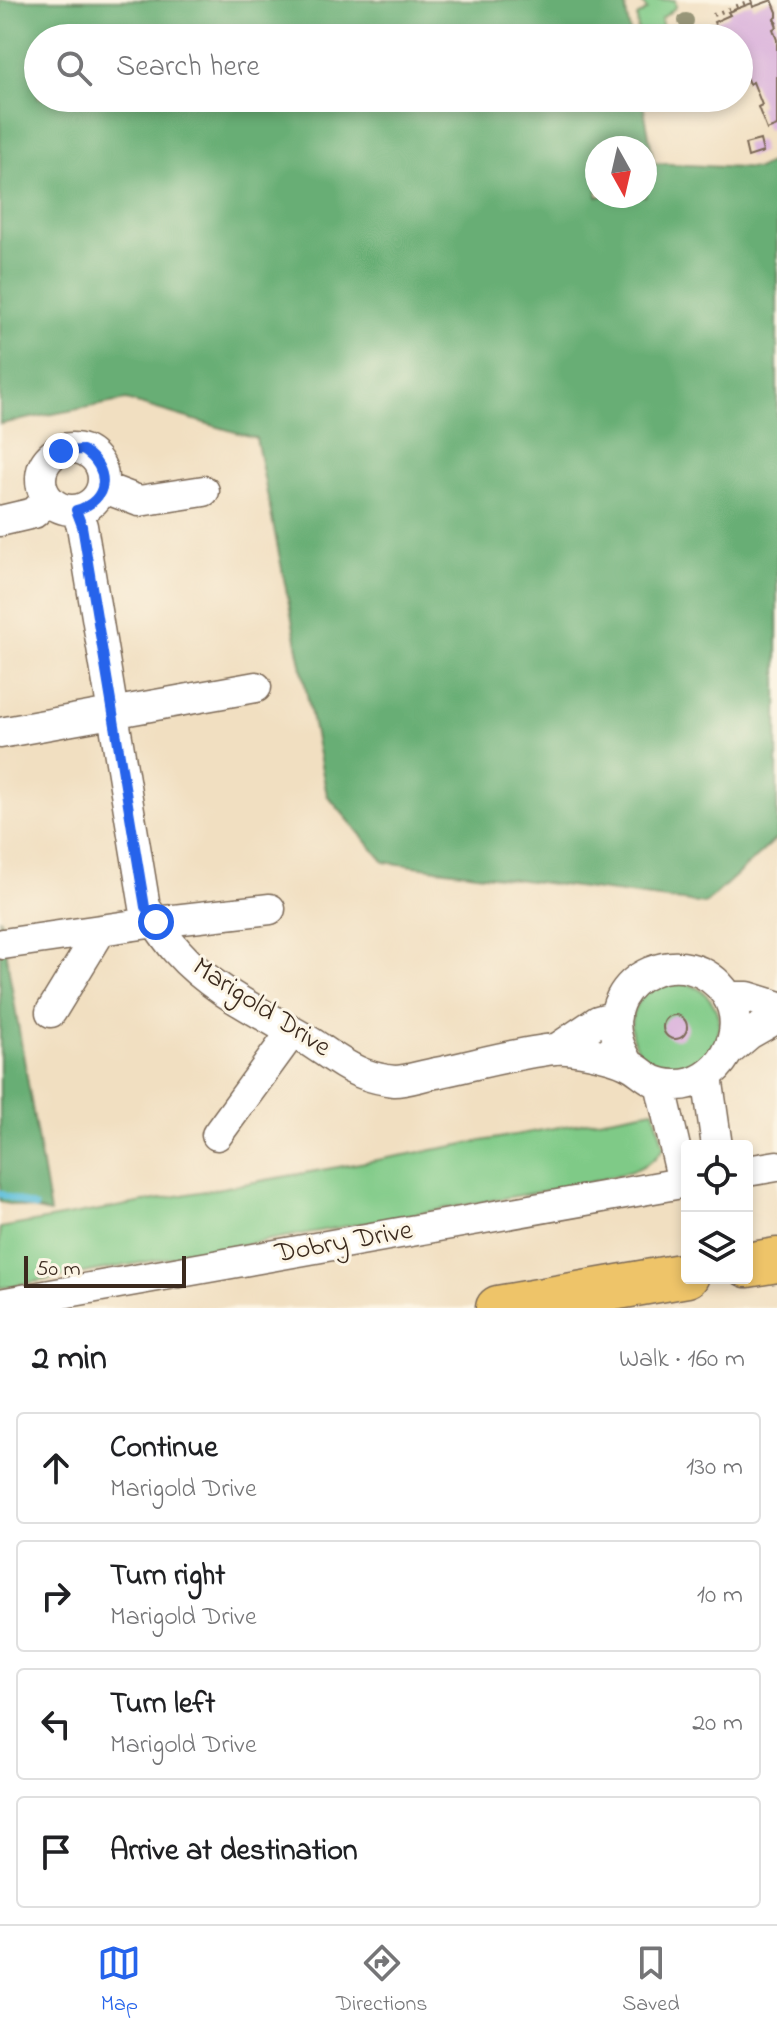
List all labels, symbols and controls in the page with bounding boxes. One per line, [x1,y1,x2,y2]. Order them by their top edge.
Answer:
search box [24,24,753,112]
icon: search [52,46,96,90]
text: Search here [116,46,260,90]
north arrow [585,136,657,208]
route end [43,433,79,469]
route start [138,904,174,940]
street label: Marigold Drive [184,948,339,1068]
map controls [681,1140,753,1284]
button: locate [681,1140,753,1212]
street label: Dobry Drive [271,1211,416,1275]
button: layers [681,1212,753,1284]
scale bar [24,1252,186,1288]
text: 50 m [36,1254,81,1286]
text: 2 min [32,1335,107,1385]
text: Walk · 160 m [619,1341,745,1379]
text: Continue [110,1427,218,1471]
icon: ahead [34,1446,78,1490]
text: 130 m [686,1449,743,1487]
text: Marigold Drive [110,1471,257,1509]
text: Turn right [110,1555,225,1599]
icon: right [34,1574,78,1618]
text: 10 m [697,1577,743,1615]
text: Marigold Drive [110,1599,257,1637]
text: Turn left [110,1683,215,1727]
icon: left [34,1702,78,1746]
text: 20 m [692,1705,743,1743]
text: Marigold Drive [110,1727,257,1765]
icon: arrive [34,1830,78,1874]
text: Arrive at destination [110,1830,358,1874]
tab: Map [97,1941,141,2021]
tab: Directions [336,1941,427,2021]
tab: Saved [622,1941,680,2021]

